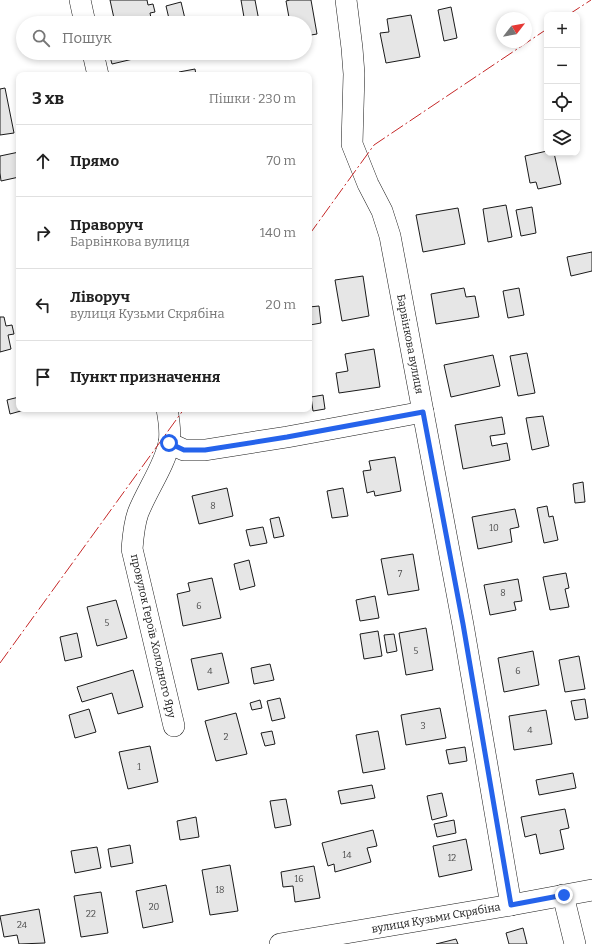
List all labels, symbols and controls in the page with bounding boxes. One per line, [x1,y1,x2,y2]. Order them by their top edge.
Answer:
north arrow [496,12,532,48]
map controls [544,12,580,156]
button: + [544,12,580,48]
search box [16,16,312,60]
icon: search [30,27,52,49]
text: Пошук [62,29,112,47]
button: − [544,48,580,84]
button: locate [544,84,580,120]
text: 3 хв [32,88,64,109]
text: Пішки · 230 m [209,91,296,106]
button: layers [544,120,580,156]
icon: ahead [32,150,54,172]
text: Прямо [70,152,119,170]
text: 70 m [266,153,296,168]
text: Праворуч [70,216,143,234]
icon: right [32,222,54,244]
text: 140 m [260,225,296,240]
text: Барвінкова вулиця [70,234,190,249]
text: Ліворуч [70,288,130,306]
street label: Барвінкова вулиця [394,293,426,395]
icon: left [32,294,54,316]
text: 20 m [266,297,296,312]
text: вулиця Кузьми Скрябіна [70,306,225,321]
icon: arrive [32,366,54,388]
text: Пункт призначення [70,368,220,386]
route start [160,434,178,452]
house number: 8 [210,501,216,511]
house number: 10 [489,523,499,533]
street label: провулок Героїв Холодного Яру [128,553,178,720]
house number: 7 [398,569,403,579]
house number: 8 [500,588,506,598]
house number: 6 [196,601,202,611]
house number: 5 [105,618,110,628]
house number: 5 [414,646,419,656]
house number: 4 [207,666,213,676]
house number: 6 [515,666,521,676]
house number: 3 [420,721,426,731]
house number: 4 [527,725,533,735]
house number: 2 [224,732,229,742]
house number: 1 [137,762,141,772]
house number: 14 [343,850,352,860]
house number: 12 [448,853,456,863]
house number: 16 [295,874,303,884]
house number: 18 [215,885,225,895]
route end [555,886,573,904]
street label: вулиця Кузьми Скрябіна [370,900,502,936]
house number: 20 [149,902,160,912]
house number: 22 [86,909,96,919]
house number: 24 [17,920,28,930]

